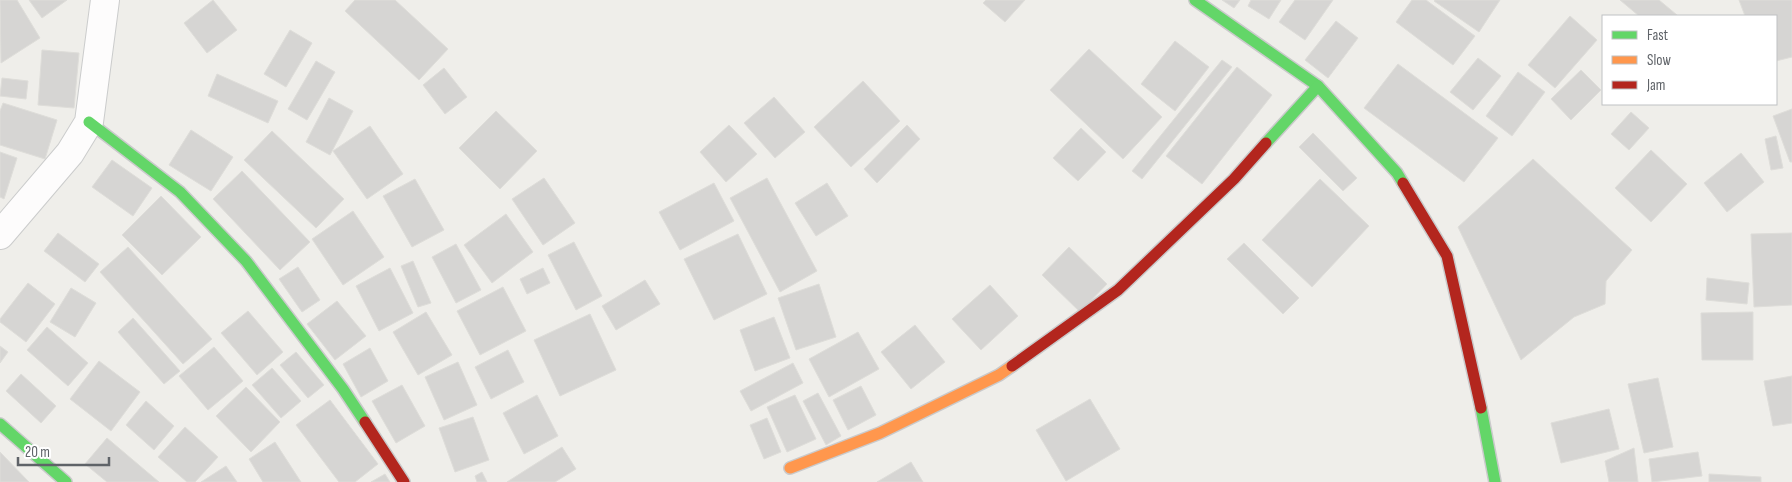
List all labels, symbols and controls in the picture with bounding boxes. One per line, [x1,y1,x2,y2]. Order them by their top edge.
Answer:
legend [1602,15,1777,105]
text: Fast [1647,26,1669,45]
text: Slow [1647,51,1671,70]
text: Jam [1646,76,1665,95]
scale bar [18,434,109,466]
text: 20 m [25,443,50,462]

